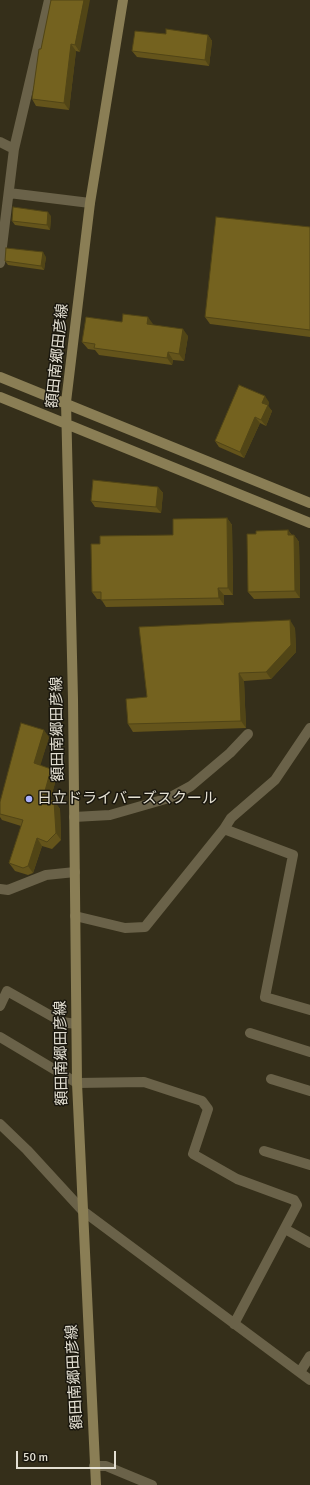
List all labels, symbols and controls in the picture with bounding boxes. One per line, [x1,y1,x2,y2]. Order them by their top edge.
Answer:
street label: 額田南郷田彦線 [44,303,72,409]
street label: 額田南郷田彦線 [48,676,68,782]
place label: 日立ドライバーズスクール [37,790,217,808]
marker: 日立ドライバーズスクール [24,794,34,804]
street label: 額田南郷田彦線 [52,1000,72,1106]
street label: 額田南郷田彦線 [63,1324,87,1430]
scale bar [18,1443,118,1469]
text: 50 m [23,1450,48,1465]

